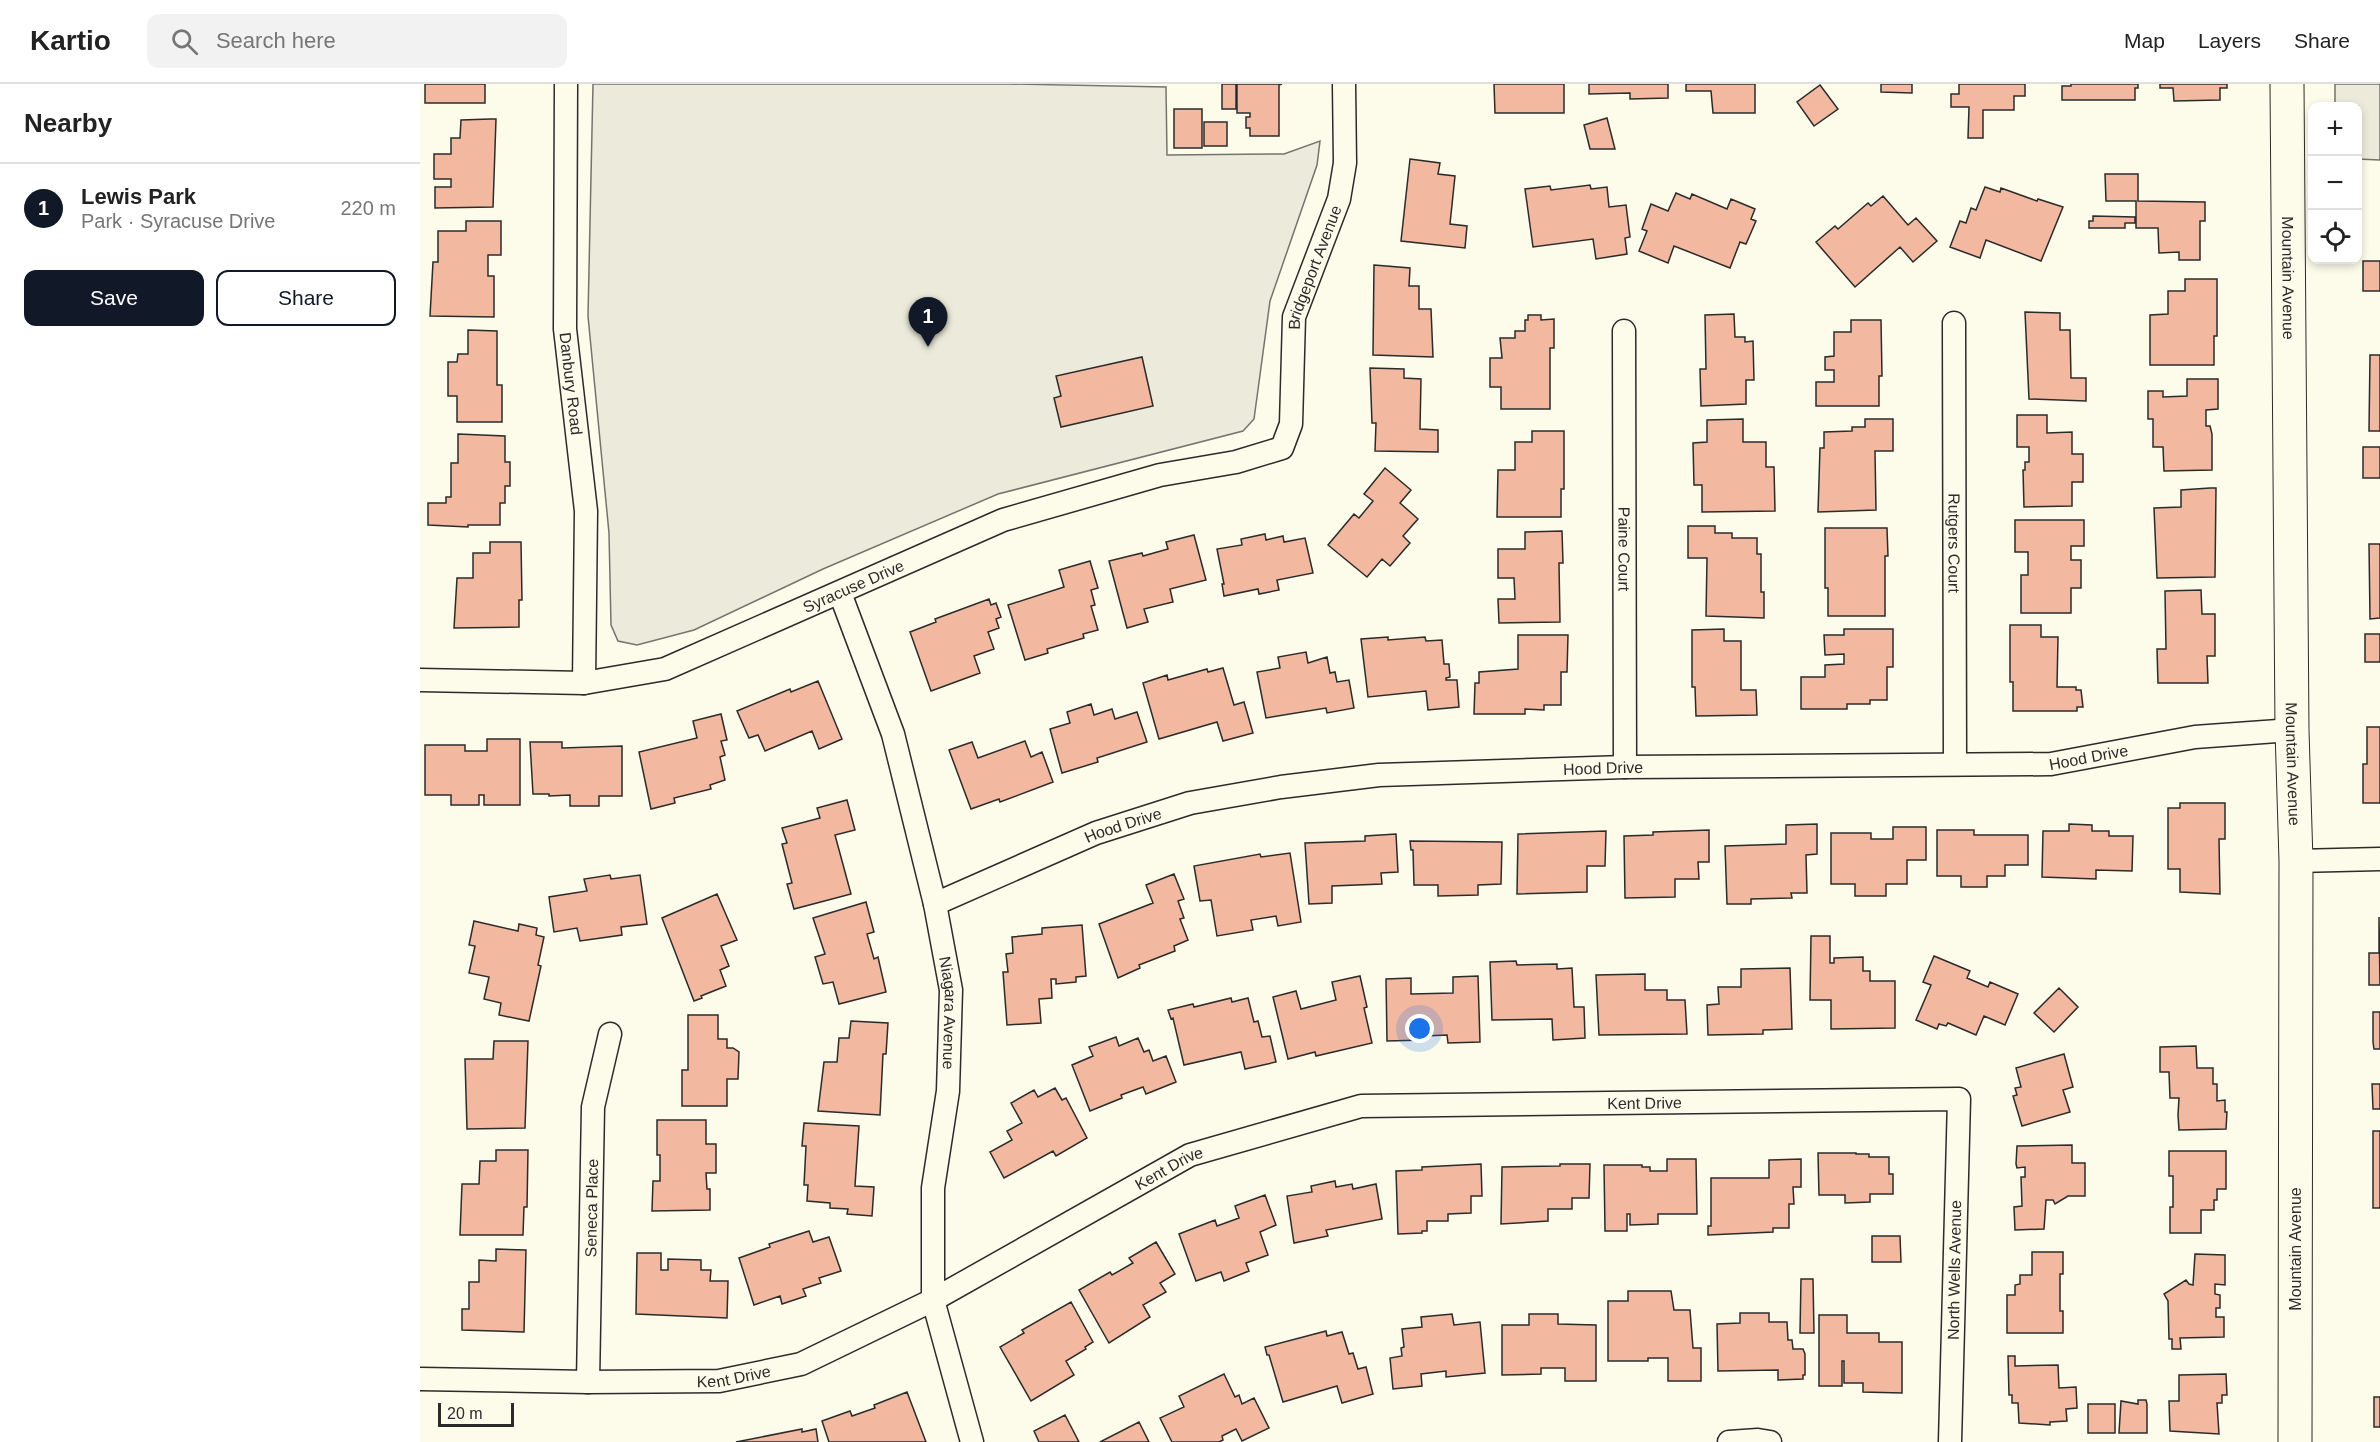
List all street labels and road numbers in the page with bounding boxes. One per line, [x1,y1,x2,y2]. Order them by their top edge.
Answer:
street label: Bridgeport Avenue [1286,203,1345,330]
street label: Mountain Avenue [2279,216,2297,340]
street label: Danbury Road [556,331,585,436]
street label: Rutgers Court [1945,493,1963,593]
street label: Paine Court [1615,507,1633,592]
street label: Syracuse Drive [800,557,907,616]
street label: Mountain Avenue [2283,702,2303,826]
street label: Hood Drive [2048,742,2130,773]
street label: Hood Drive [1563,759,1643,778]
street label: Hood Drive [1082,805,1164,846]
street label: Niagara Avenue [936,955,959,1070]
street label: Kent Drive [1607,1094,1682,1112]
street label: Kent Drive [1132,1144,1205,1193]
street label: Seneca Place [582,1158,601,1258]
street label: Mountain Avenue [2287,1187,2304,1311]
street label: North Wells Avenue [1945,1200,1964,1340]
street label: Kent Drive [697,1363,772,1390]

